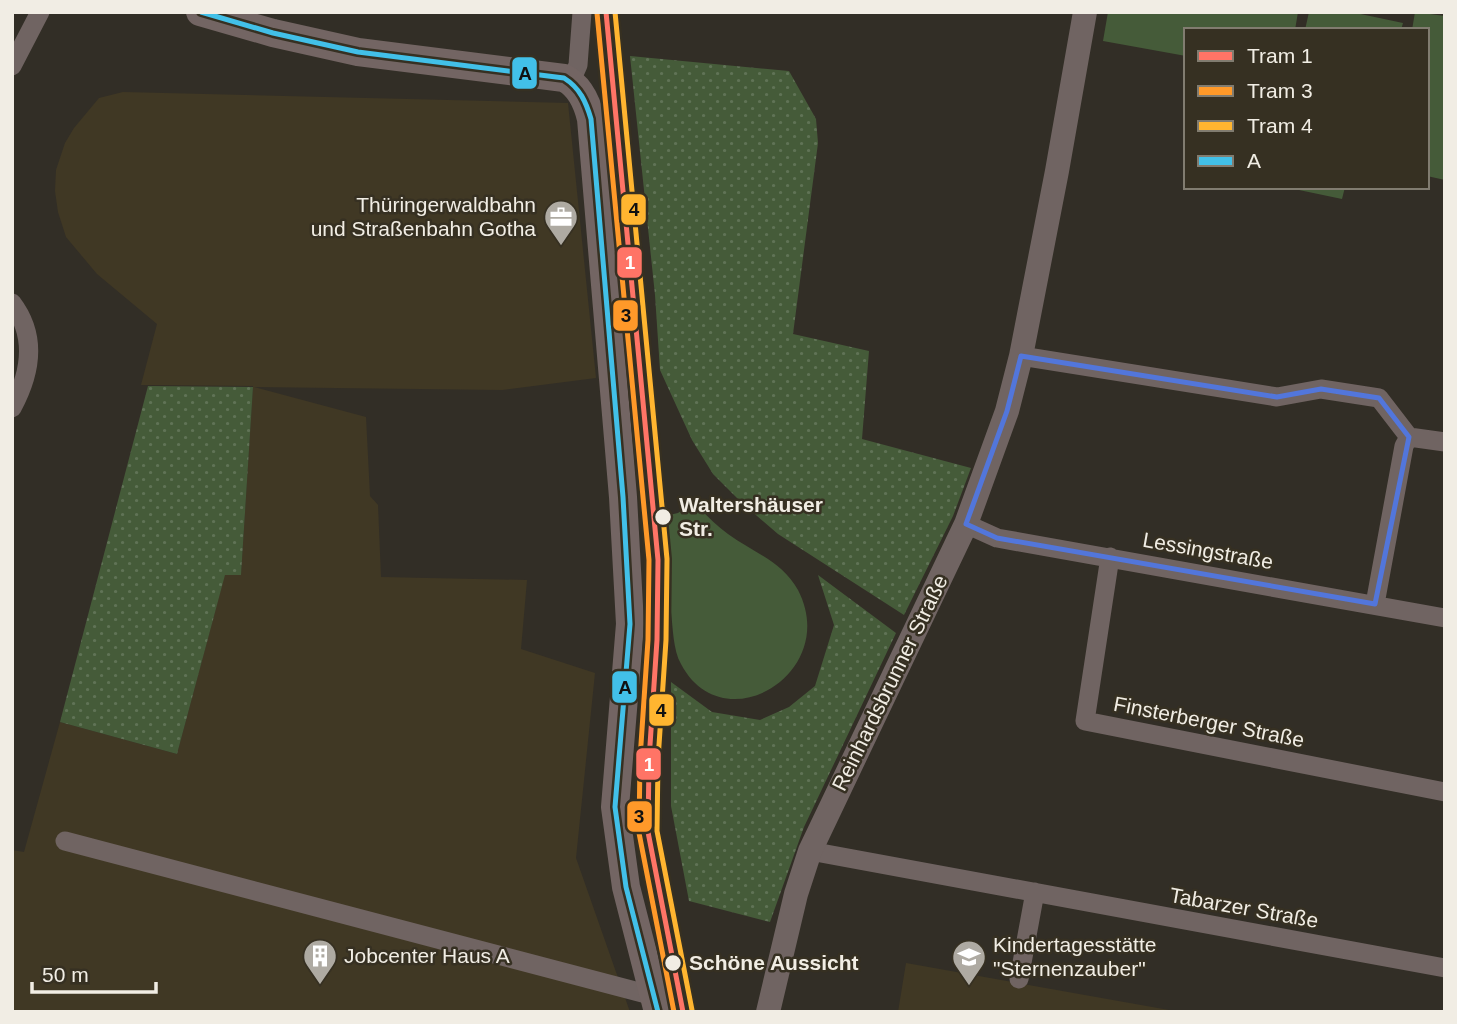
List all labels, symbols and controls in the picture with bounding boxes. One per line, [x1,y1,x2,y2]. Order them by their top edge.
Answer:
legend [1184,28,1429,189]
text: Tram 1 [1247,44,1313,67]
line badge: A [511,56,538,90]
text: A [518,63,532,84]
text: Tram 3 [1247,79,1313,102]
text: Tram 4 [1247,114,1313,137]
text: A [1247,149,1261,172]
place label: Thüringerwaldbahn und Straßenbahn Gotha [311,193,536,240]
line badge: 4 [620,193,647,226]
office icon: Thüringerwaldbahn und Straßenbahn Gotha [542,198,580,247]
text: 4 [629,199,640,220]
line badge: 1 [616,246,643,279]
text: 1 [625,252,636,273]
line badge: 3 [612,299,639,332]
text: 3 [621,305,631,326]
place label: Waltershäuser Str. [679,493,823,540]
marker: Waltershäuser Str. [653,507,673,527]
street label: Lessingstraße [1141,528,1275,573]
street label: Reinhardsbrunner Straße [827,571,952,794]
line badge: A [611,670,638,704]
text: A [618,677,632,698]
street label: Finsterberger Straße [1112,692,1306,751]
line badge: 4 [648,693,675,727]
text: 4 [656,700,667,721]
line badge: 1 [635,747,662,781]
text: 1 [644,754,655,775]
line badge: 3 [626,800,653,833]
text: 3 [634,806,644,827]
street label: Tabarzer Straße [1168,883,1320,932]
place label: Kindertagesstätte "Sternenzauber" [993,933,1156,980]
building icon: Jobcenter Haus A [301,937,339,986]
school or university icon: Kindertagesstätte "Sternenzauber" [950,938,988,987]
place label: Jobcenter Haus A [344,944,510,967]
scale bar [32,950,156,994]
place label: Schöne Aussicht [689,951,859,974]
marker: Schöne Aussicht [663,953,683,973]
text: 50 m [42,963,89,986]

